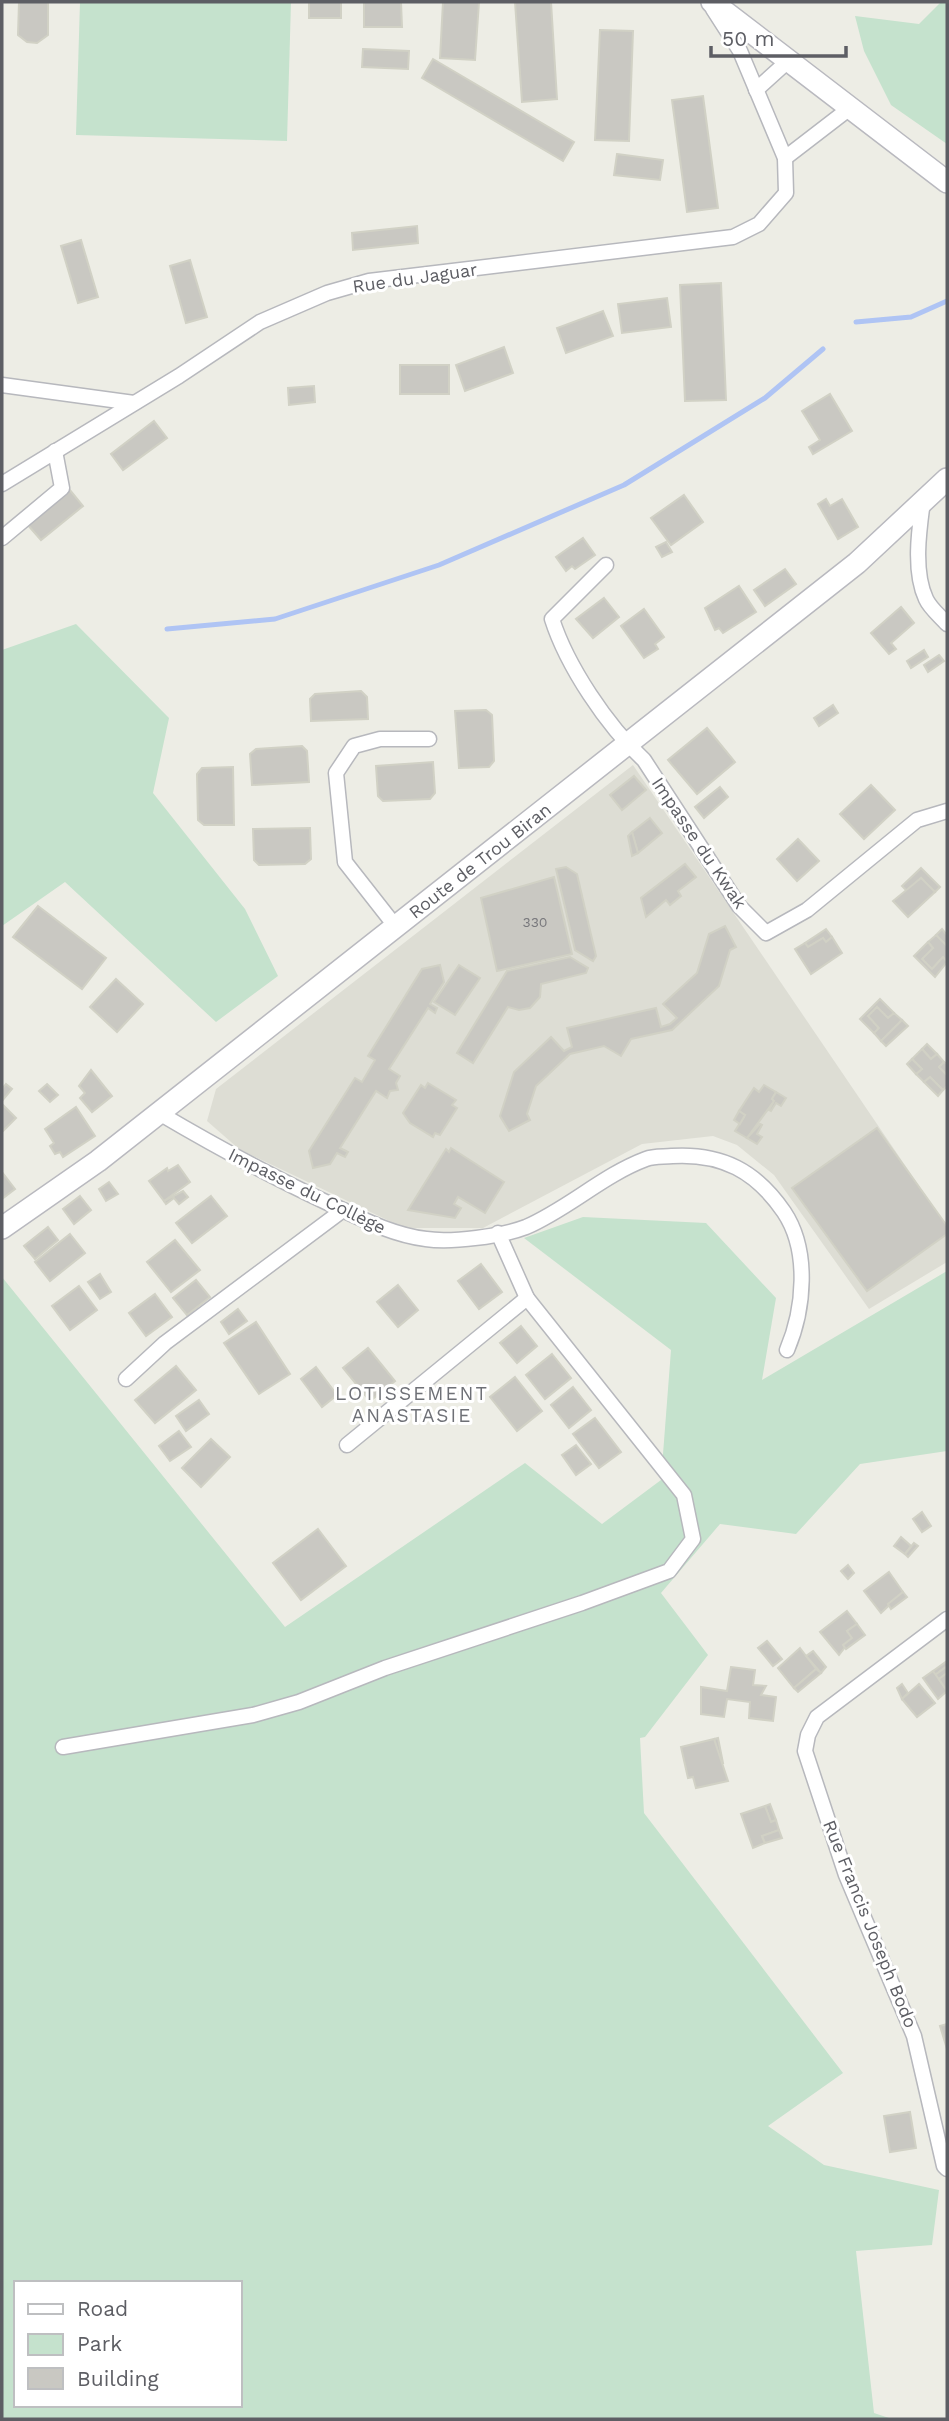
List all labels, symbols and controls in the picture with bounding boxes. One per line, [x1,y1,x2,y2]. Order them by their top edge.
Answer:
scale bar [711,14,846,58]
text: 50 m [722,26,774,51]
street label: Rue du Jaguar [351,258,479,297]
street label: Impasse du Kwak [648,773,751,913]
street label: Route de Trou Biran [404,799,555,923]
house number: 330 [522,914,548,930]
street label: Impasse du Collège [225,1143,389,1238]
district label: LOTISSEMENT ANASTASIE [335,1382,489,1427]
street label: Rue Francis Joseph Bodo [819,1817,922,2031]
legend [14,2281,242,2407]
text: Road [77,2296,128,2321]
text: Park [77,2331,122,2356]
text: Building [77,2366,159,2391]

